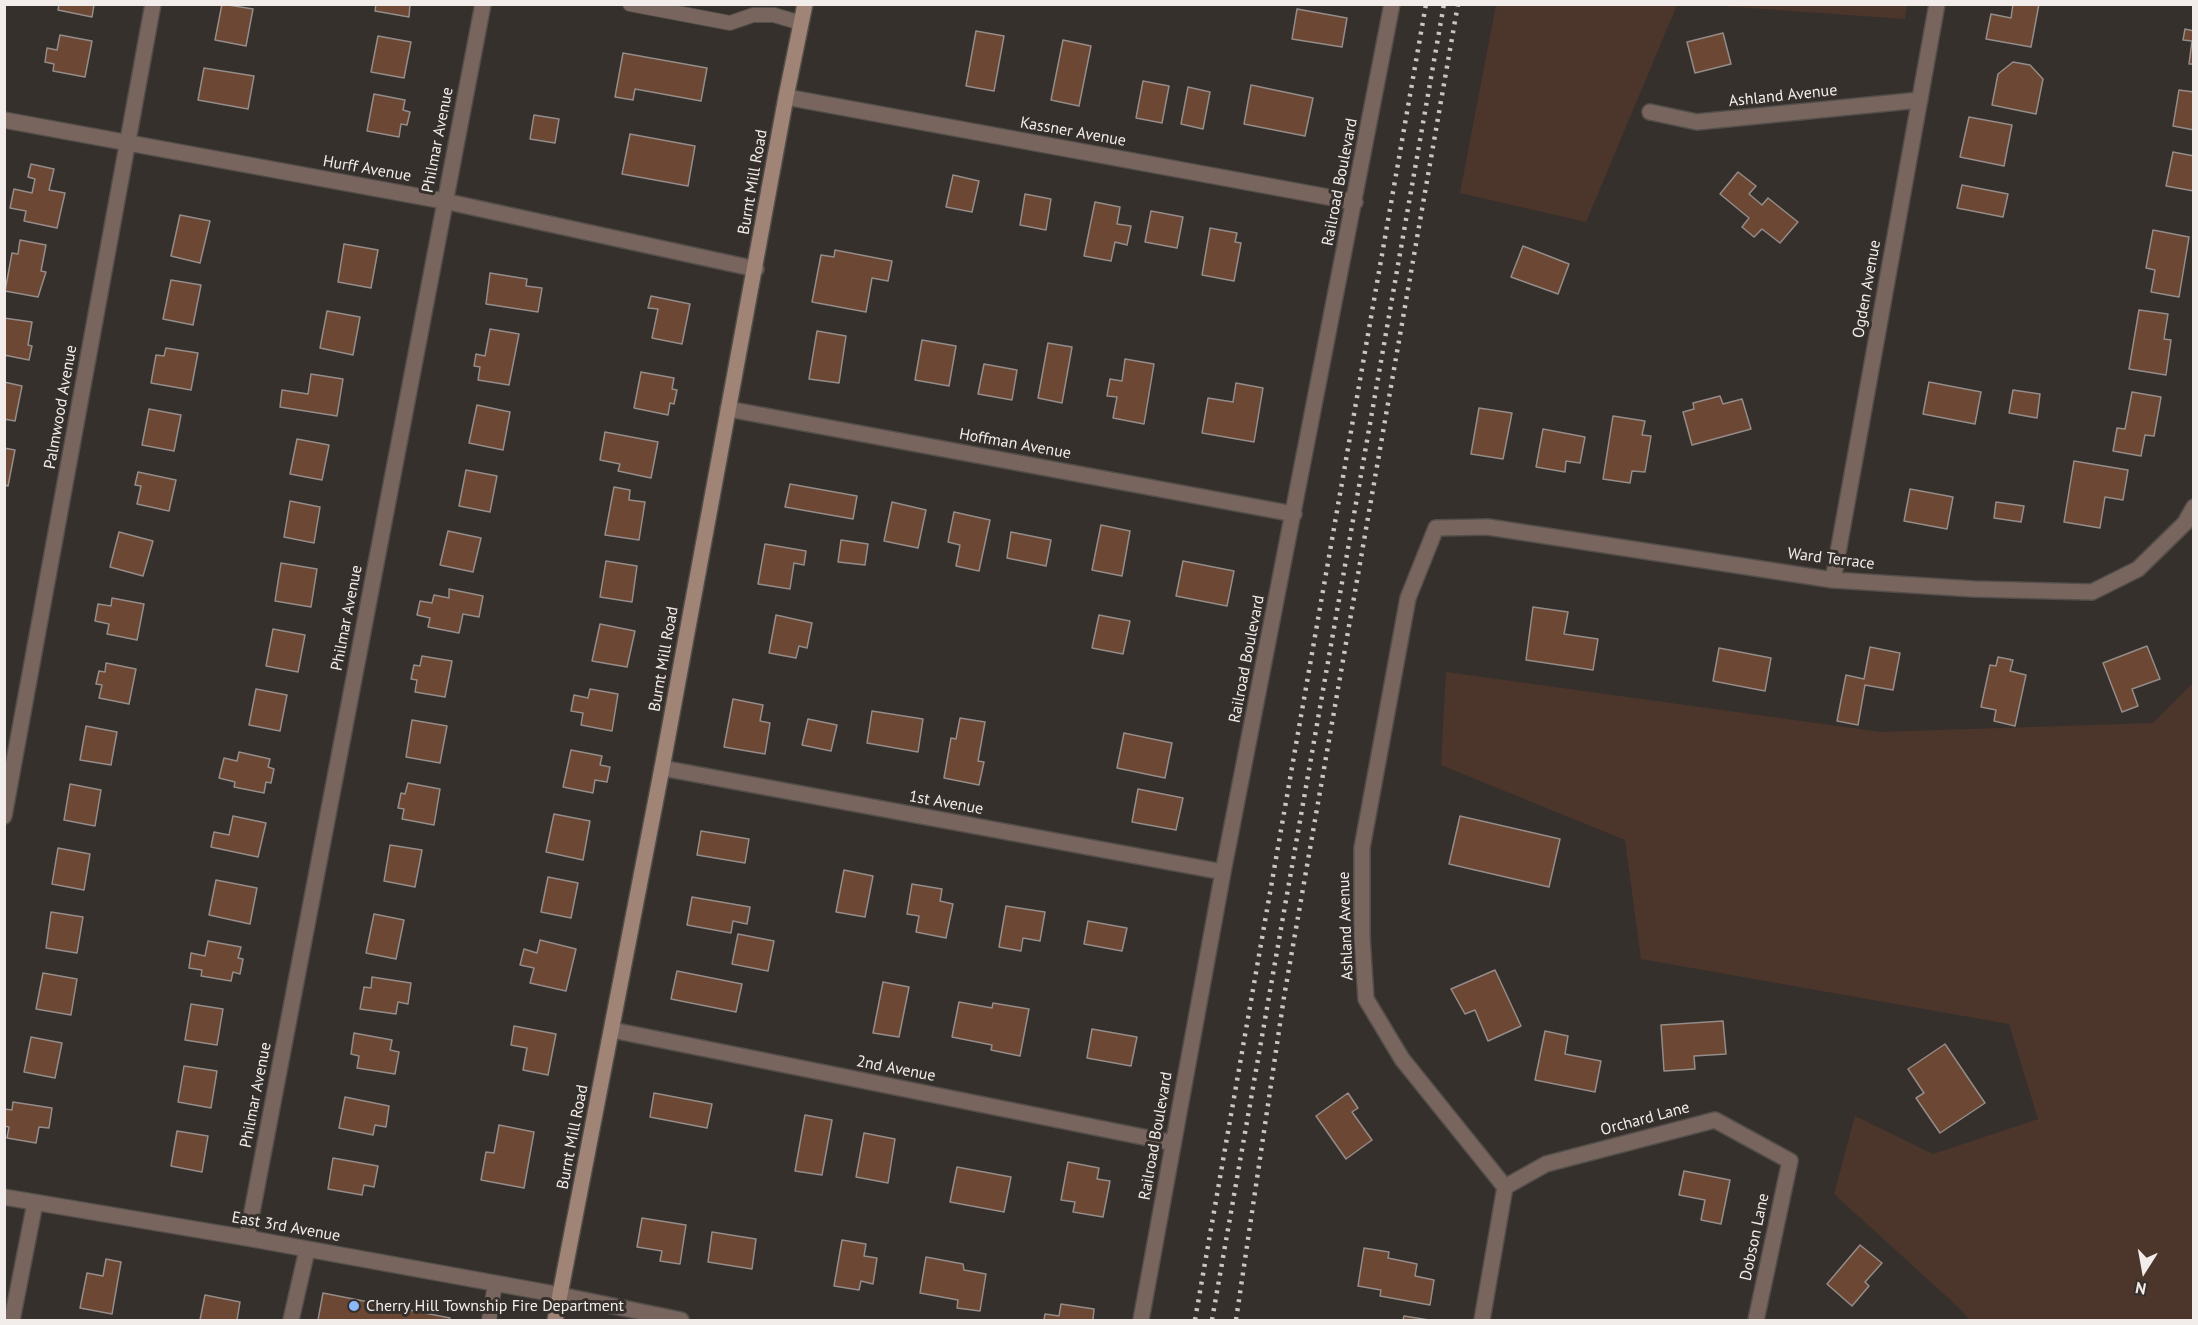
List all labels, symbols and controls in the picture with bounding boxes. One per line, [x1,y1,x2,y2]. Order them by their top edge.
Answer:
street label: Ashland Avenue [1728,81,1838,111]
street label: Philmar Avenue [418,86,458,194]
street label: Kassner Avenue [1019,113,1127,151]
street label: Railroad Boulevard [1318,116,1362,248]
street label: Burnt Mill Road [734,128,772,236]
street label: Hurff Avenue [321,152,413,186]
street label: Ogden Avenue [1849,238,1885,340]
street label: Palmwood Avenue [41,344,81,470]
street label: Hoffman Avenue [958,425,1072,463]
street label: Ward Terrace [1786,544,1876,574]
street label: Philmar Avenue [327,564,367,672]
street label: Railroad Boulevard [1225,593,1269,725]
street label: Burnt Mill Road [645,605,683,713]
street label: 1st Avenue [907,787,985,819]
street label: Ashland Avenue [1335,871,1357,981]
street label: Philmar Avenue [236,1041,276,1149]
street label: 2nd Avenue [855,1052,937,1086]
street label: Railroad Boulevard [1135,1070,1177,1202]
street label: Burnt Mill Road [553,1083,593,1191]
street label: Orchard Lane [1598,1098,1692,1140]
street label: Dobson Lane [1736,1192,1774,1282]
street label: East 3rd Avenue [230,1208,342,1246]
north arrow [2114,1241,2174,1301]
text: N [2134,1278,2148,1299]
place label: Cherry Hill Township Fire Department [366,1296,624,1316]
marker: Cherry Hill Township Fire Department [347,1299,361,1313]

